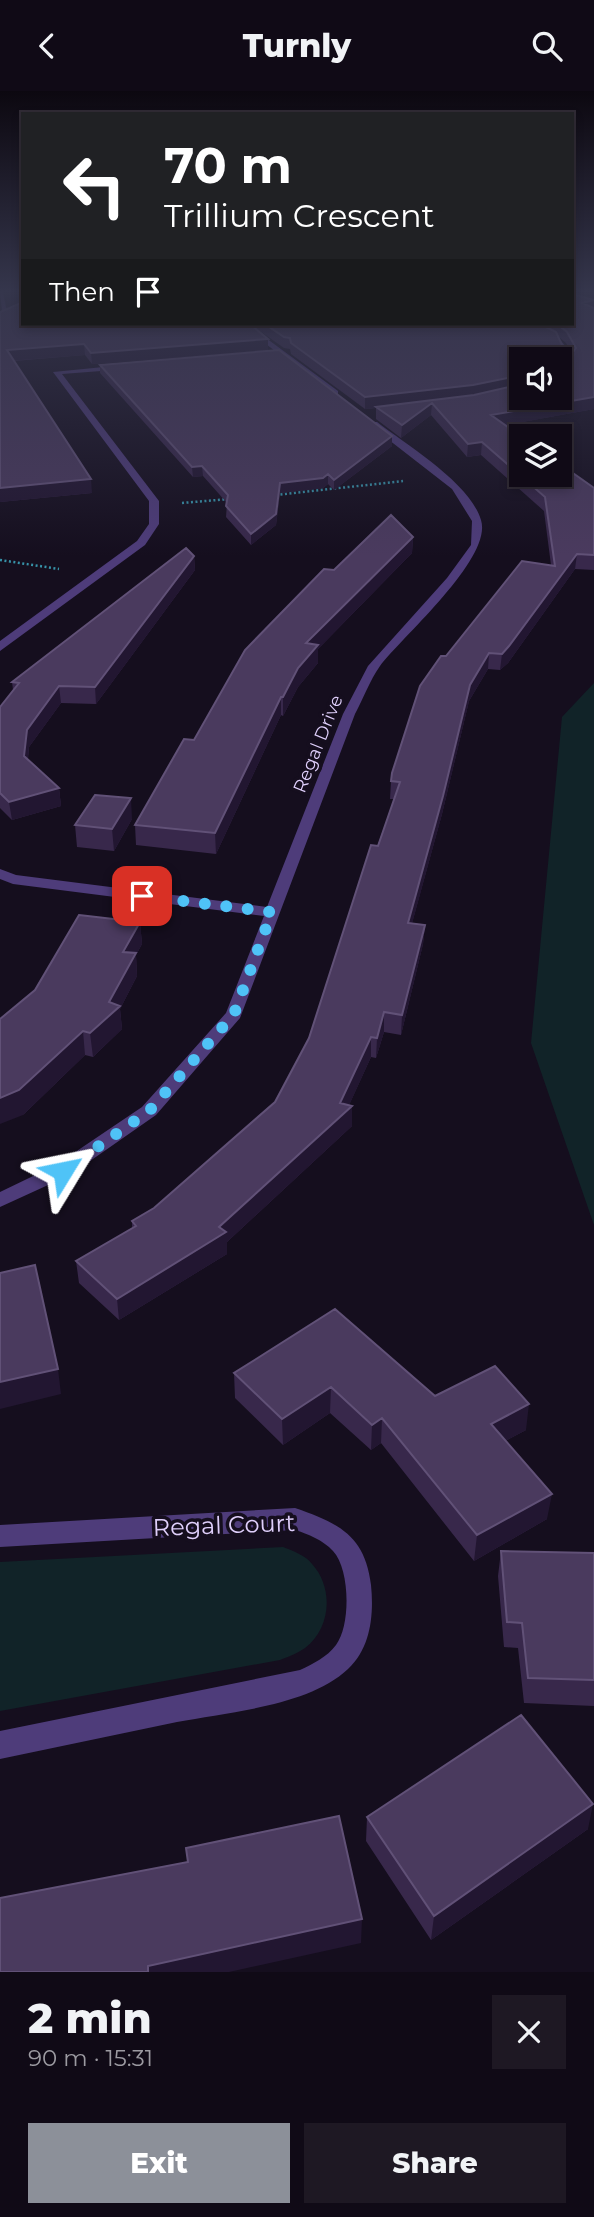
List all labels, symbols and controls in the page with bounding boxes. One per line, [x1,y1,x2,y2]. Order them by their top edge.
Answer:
text: Turnly [243,26,351,65]
icon: back [28,27,66,65]
icon: search [528,27,566,65]
text: 70 m [164,136,292,195]
icon: left [49,140,140,231]
text: Trillium Crescent [164,196,435,235]
icon: arrive [129,273,167,311]
text: Then [49,276,115,308]
map controls [509,347,572,487]
button: sound [509,347,572,410]
button: layers [509,424,572,487]
street label: Regal Drive [288,692,348,796]
pin [112,866,172,926]
icon: arrive [123,877,161,915]
position arrow [26,1134,100,1208]
street label: Regal Court [152,1508,296,1542]
text: 2 min [28,1992,152,2044]
button: close [492,1995,566,2069]
text: 90 m · 15:31 [28,2044,153,2072]
button: Exit [28,2123,290,2203]
button: Share [304,2123,566,2203]

